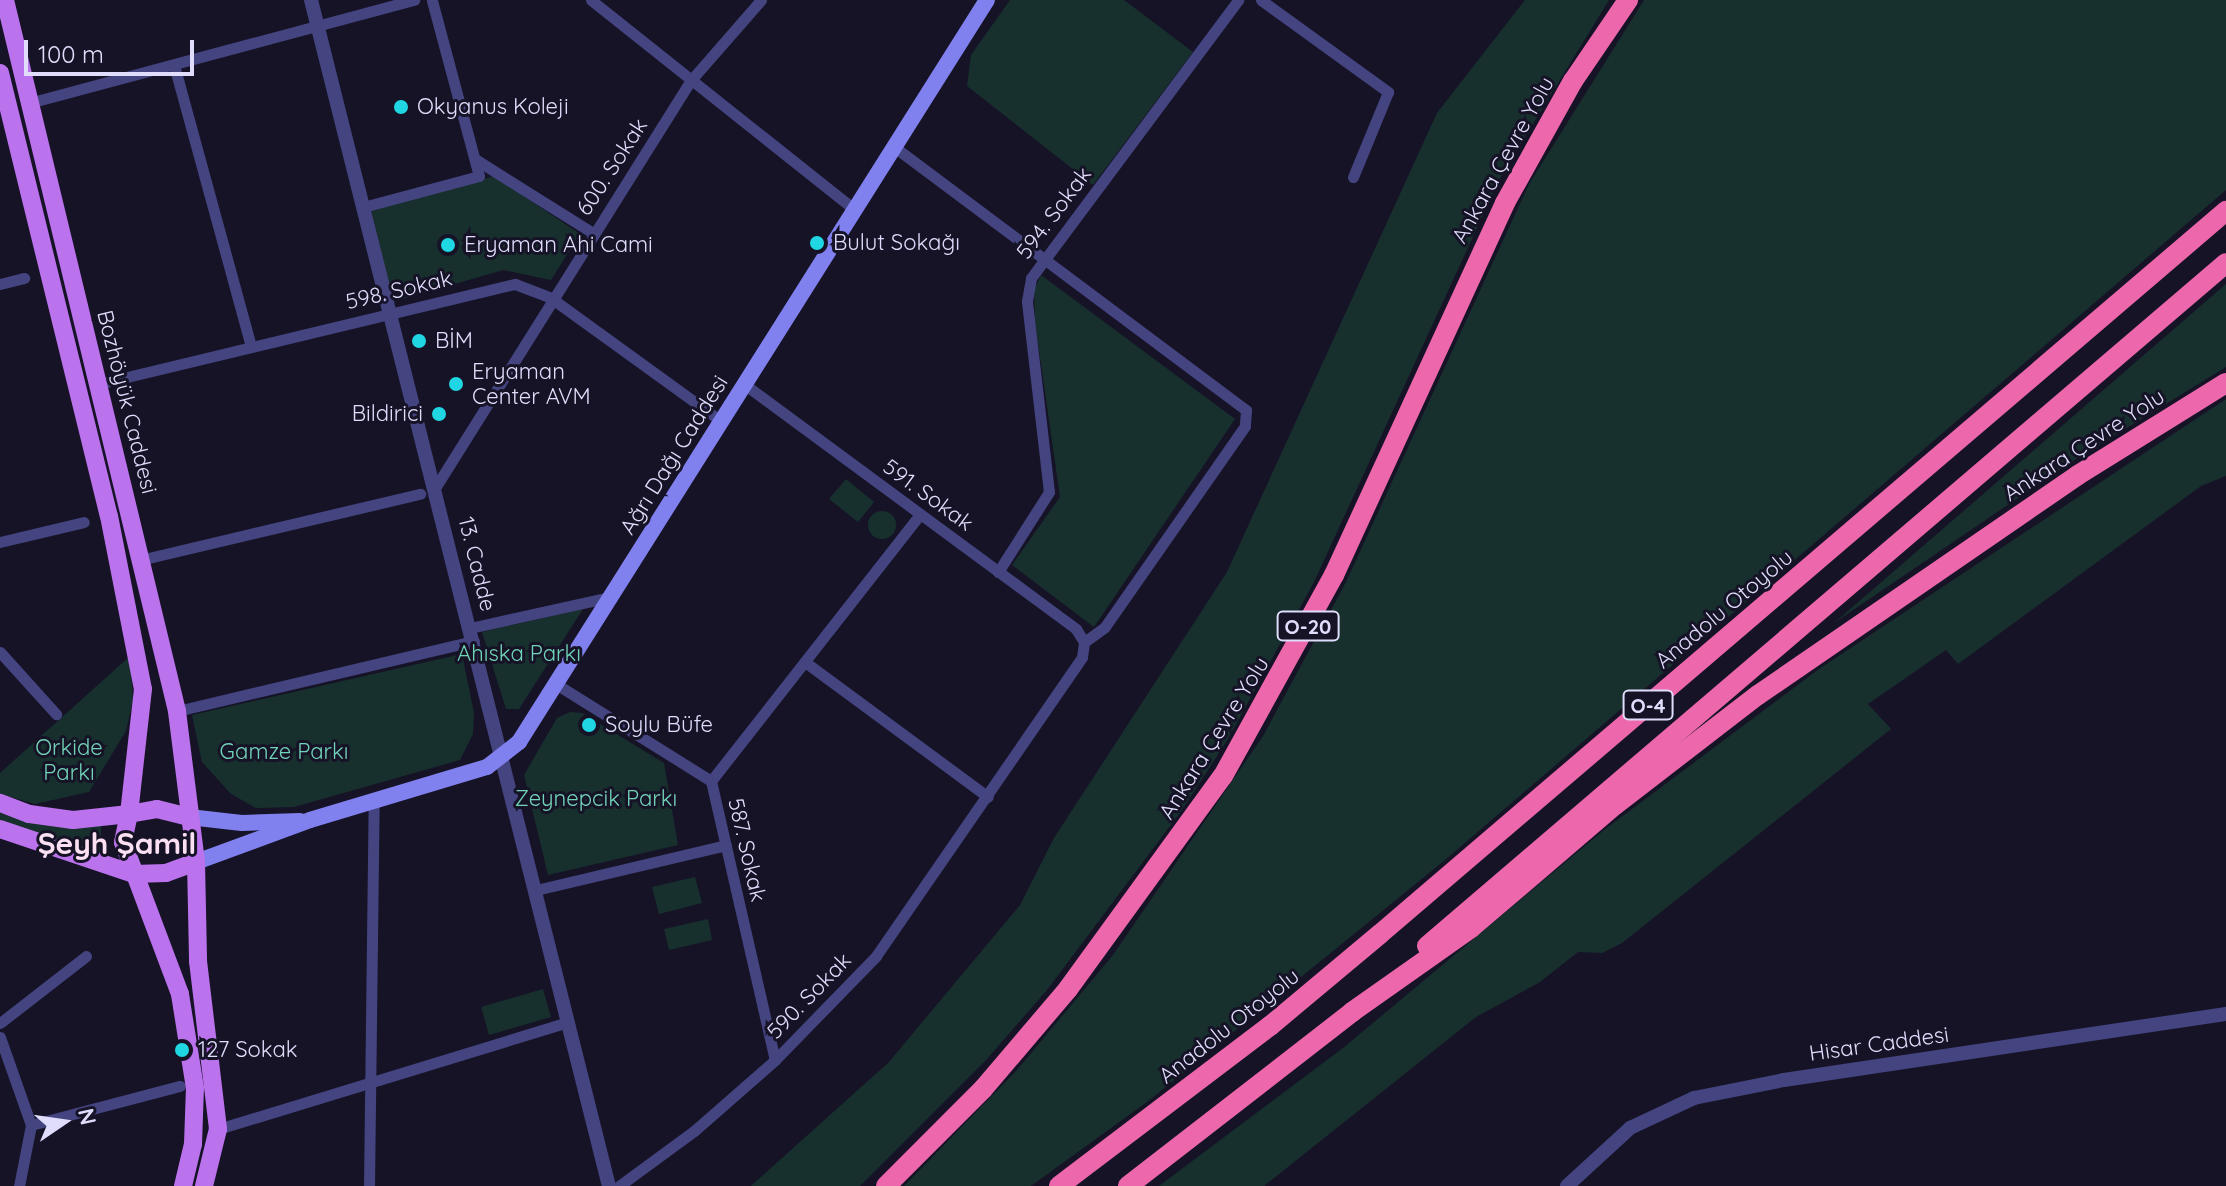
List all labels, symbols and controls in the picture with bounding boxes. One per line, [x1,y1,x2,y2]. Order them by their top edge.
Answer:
scale bar [28,24,198,74]
text: 100 m [38,39,104,69]
street label: Ankara Çevre Yolu [1446,72,1560,248]
place label: Okyanus Koleji [417,94,569,120]
marker: Okyanus Koleji [392,98,410,116]
street label: 600. Sokak [571,113,653,221]
street label: 594. Sokak [1011,162,1097,264]
place label: Bulut Sokağı [833,230,960,256]
place label: Eryaman Ahi Cami [464,232,653,258]
marker: Bulut Sokağı [808,234,826,252]
marker: Eryaman Ahi Cami [439,236,457,254]
street label: 598. Sokak [343,265,455,315]
street label: Bozhöyük Caddesi [91,307,163,497]
place label: BİM [435,328,473,354]
marker: BİM [410,332,428,350]
place label: Eryaman Center AVM [472,358,591,410]
street label: Ağrı Dağı Caddesi [614,371,734,539]
marker: Eryaman Center AVM [447,375,465,393]
street label: Ankara Çevre Yolu [1999,383,2169,507]
place label: Bildirici [352,401,423,427]
marker: Bildirici [430,405,448,423]
street label: 591. Sokak [878,453,978,537]
street label: 13. Cadde [453,514,501,614]
street label: Anadolu Otoyolu [1650,544,1798,674]
road number: O-20 [1276,610,1340,642]
park label: Ahıska Parkı [457,641,581,667]
street label: Ankara Çevre Yolu [1153,652,1275,824]
road number: O-4 [1622,689,1674,721]
place label: Soylu Büfe [605,712,713,738]
marker: Soylu Büfe [580,716,598,734]
park label: Orkide Parkı [35,734,103,786]
park label: Gamze Parkı [219,739,349,765]
park label: Zeynepcik Parkı [515,786,677,812]
street label: 587. Sokak [722,796,772,904]
district label: Şeyh Şamil [38,825,196,861]
street label: 590. Sokak [761,947,857,1045]
street label: Anadolu Otoyolu [1153,963,1305,1089]
street label: Hisar Caddesi [1808,1021,1950,1067]
place label: 127 Sokak [198,1037,298,1063]
marker: 127 Sokak [173,1041,191,1059]
north arrow [24,1082,104,1162]
text: N [72,1106,103,1128]

